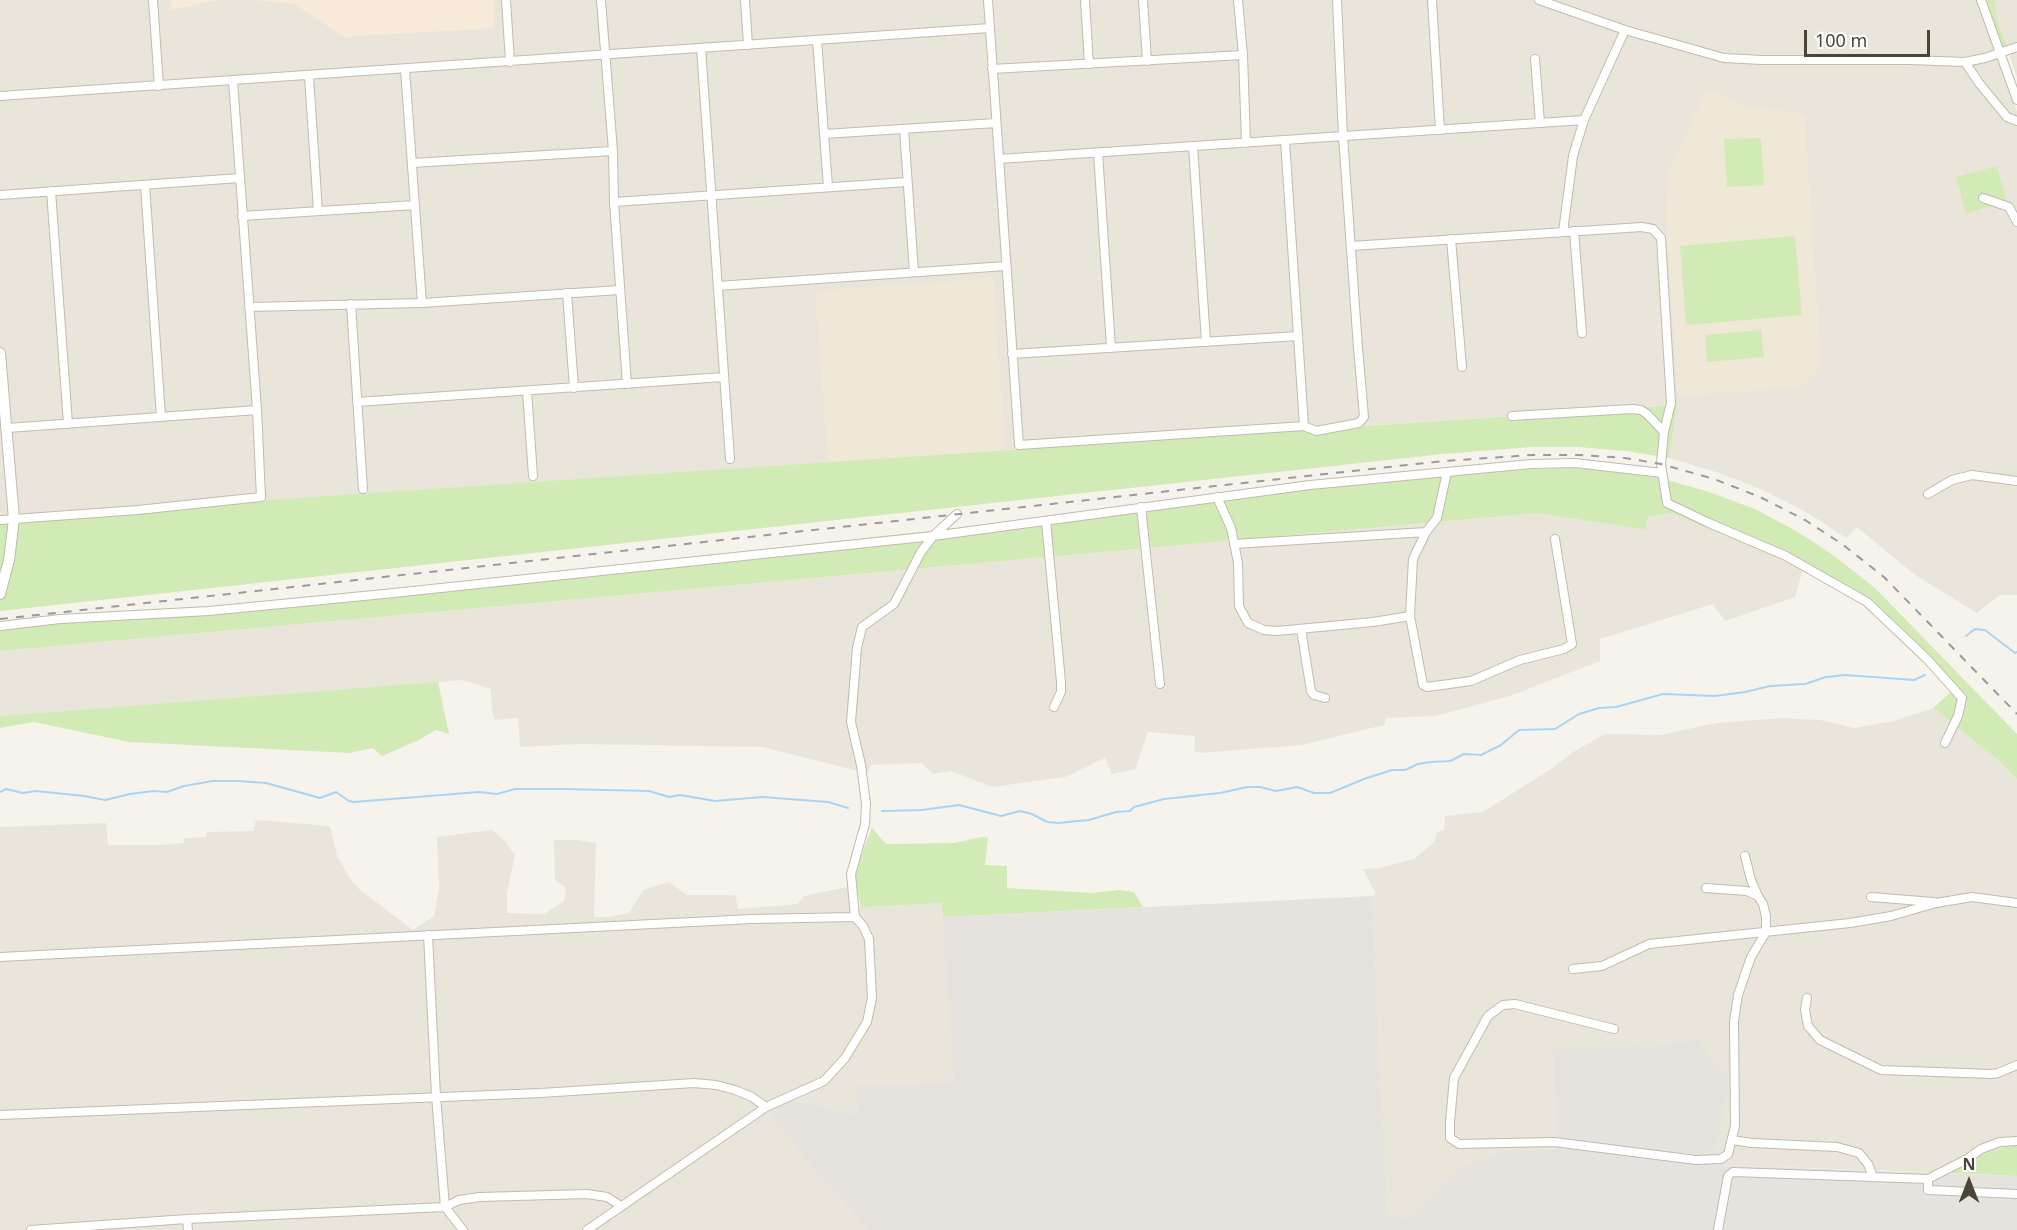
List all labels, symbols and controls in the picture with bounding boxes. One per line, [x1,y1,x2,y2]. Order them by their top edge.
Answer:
scale bar [1807,18,1933,56]
text: 100 m [1815,28,1867,52]
north arrow [1939,1152,1999,1212]
text: N [1962,1153,1976,1175]

